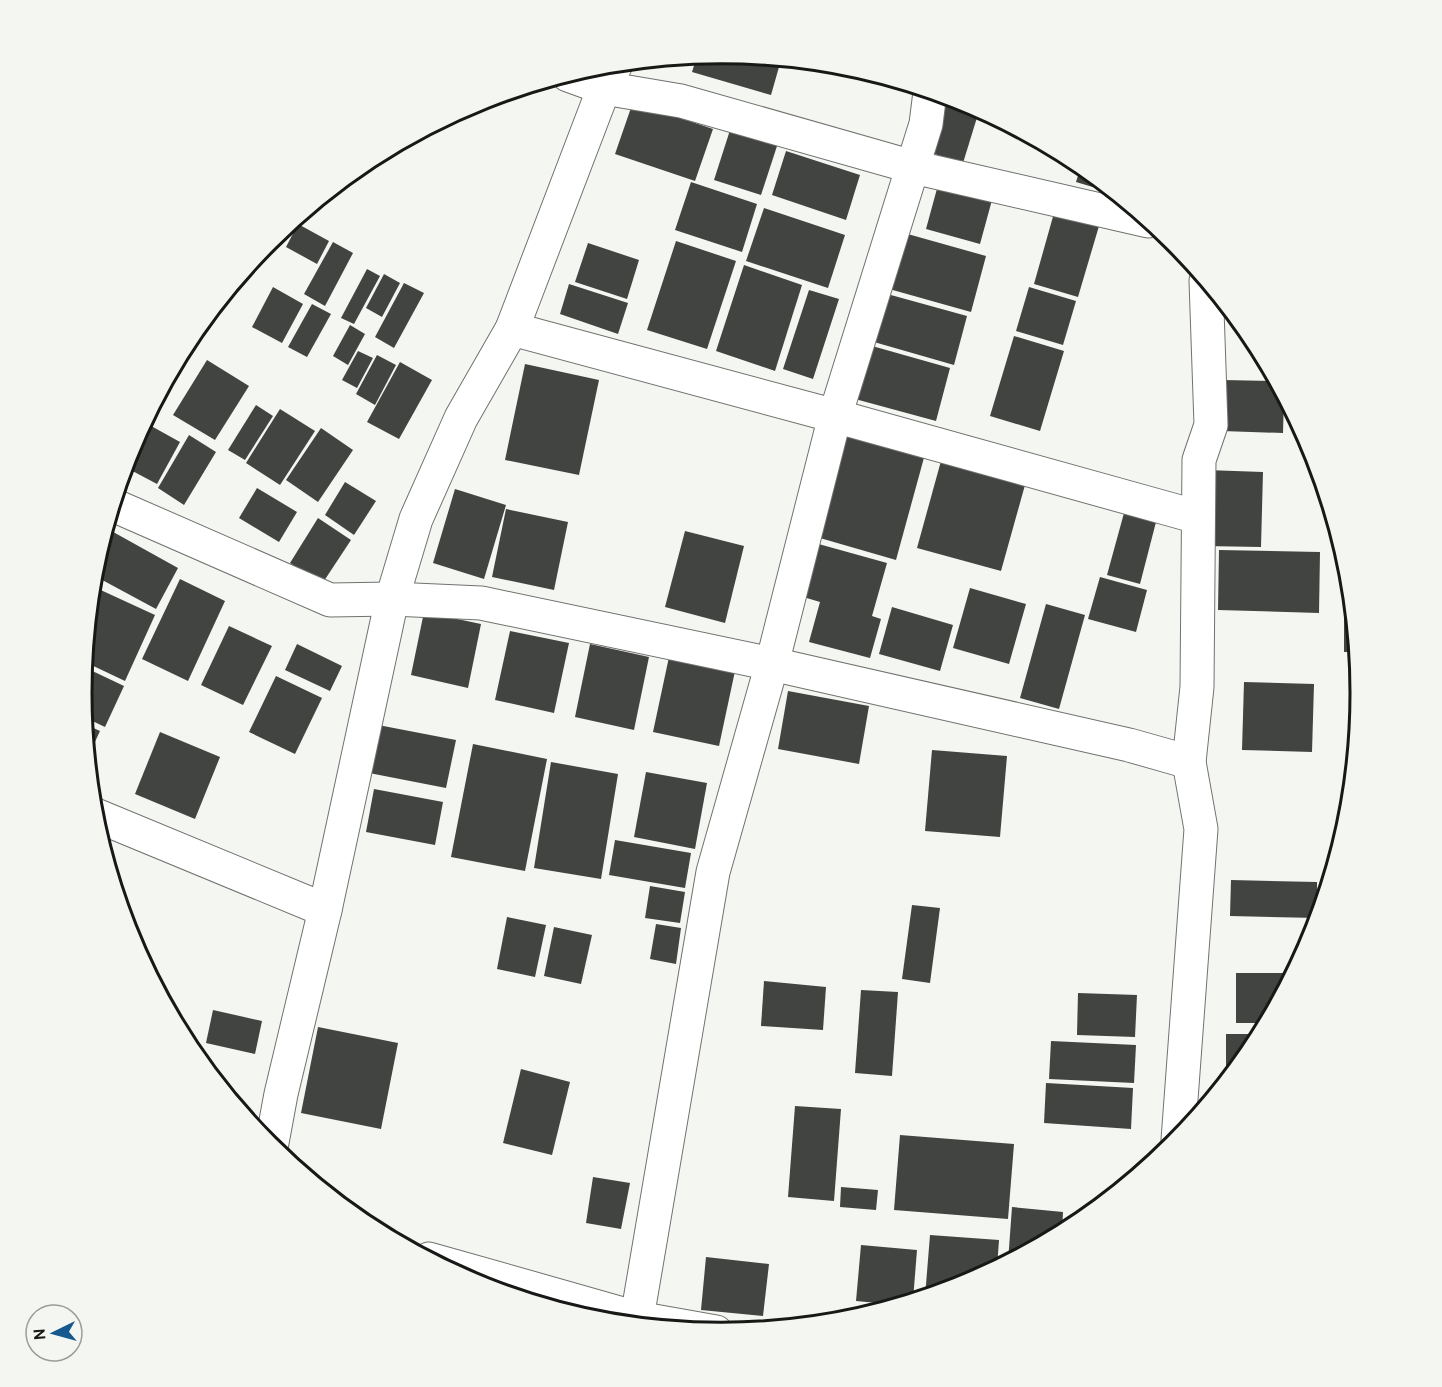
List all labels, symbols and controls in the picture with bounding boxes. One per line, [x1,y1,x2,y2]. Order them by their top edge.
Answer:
north arrow [24,1303,84,1363]
text: N [31,1328,52,1341]

